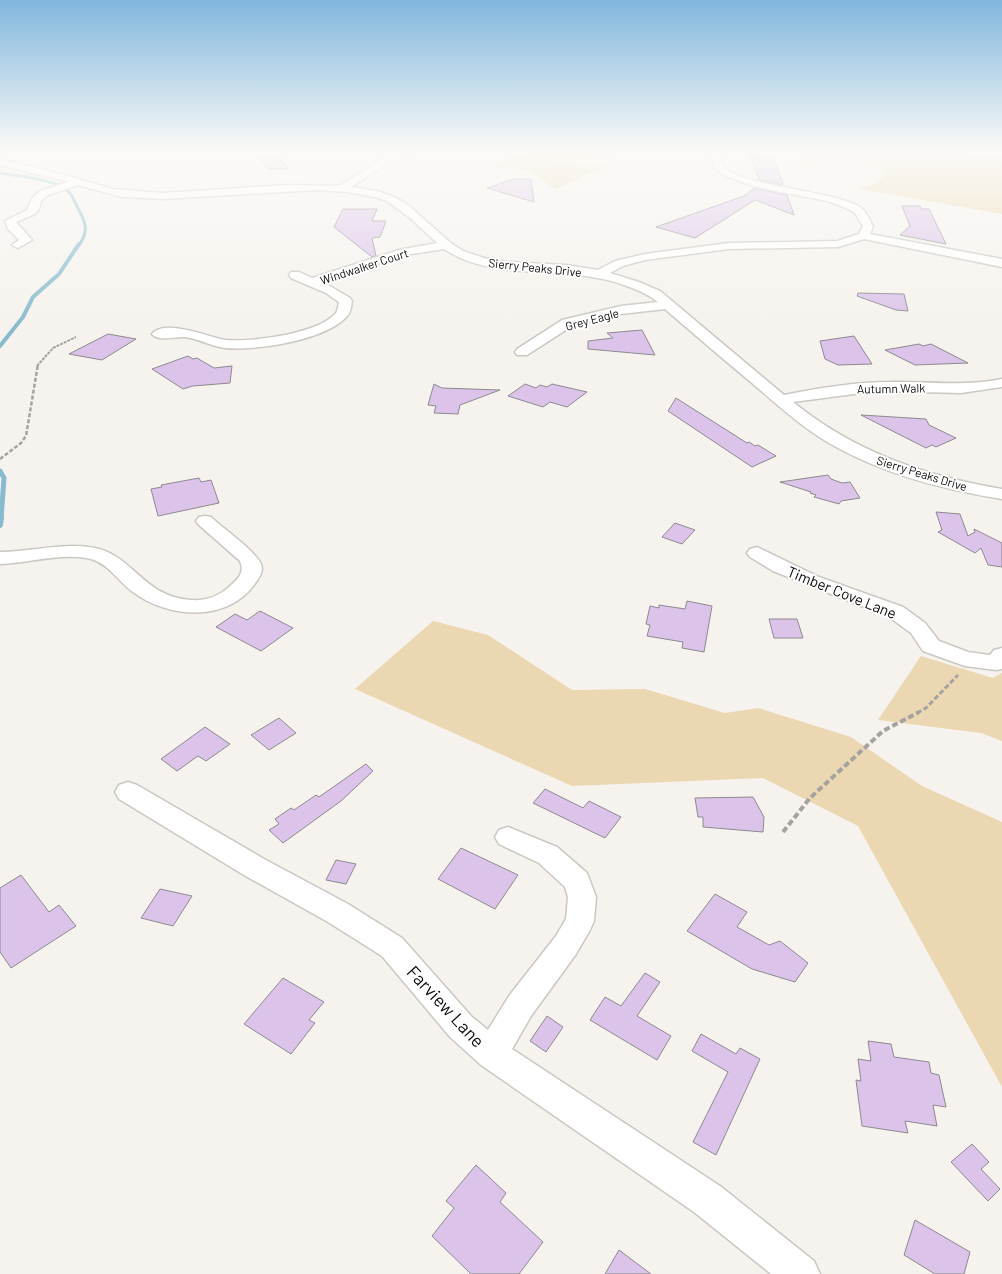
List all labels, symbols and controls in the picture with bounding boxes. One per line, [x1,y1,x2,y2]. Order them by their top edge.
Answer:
street label: Windwalker Court [318,245,410,287]
street label: Sierry Peaks Drive [488,255,582,279]
street label: Grey Eagle [564,305,620,333]
street label: Autumn Walk [857,380,925,396]
street label: Sierry Peaks Drive [875,453,969,493]
street label: Timber Cove Lane [785,562,899,622]
street label: Farview Lane [403,961,489,1051]

